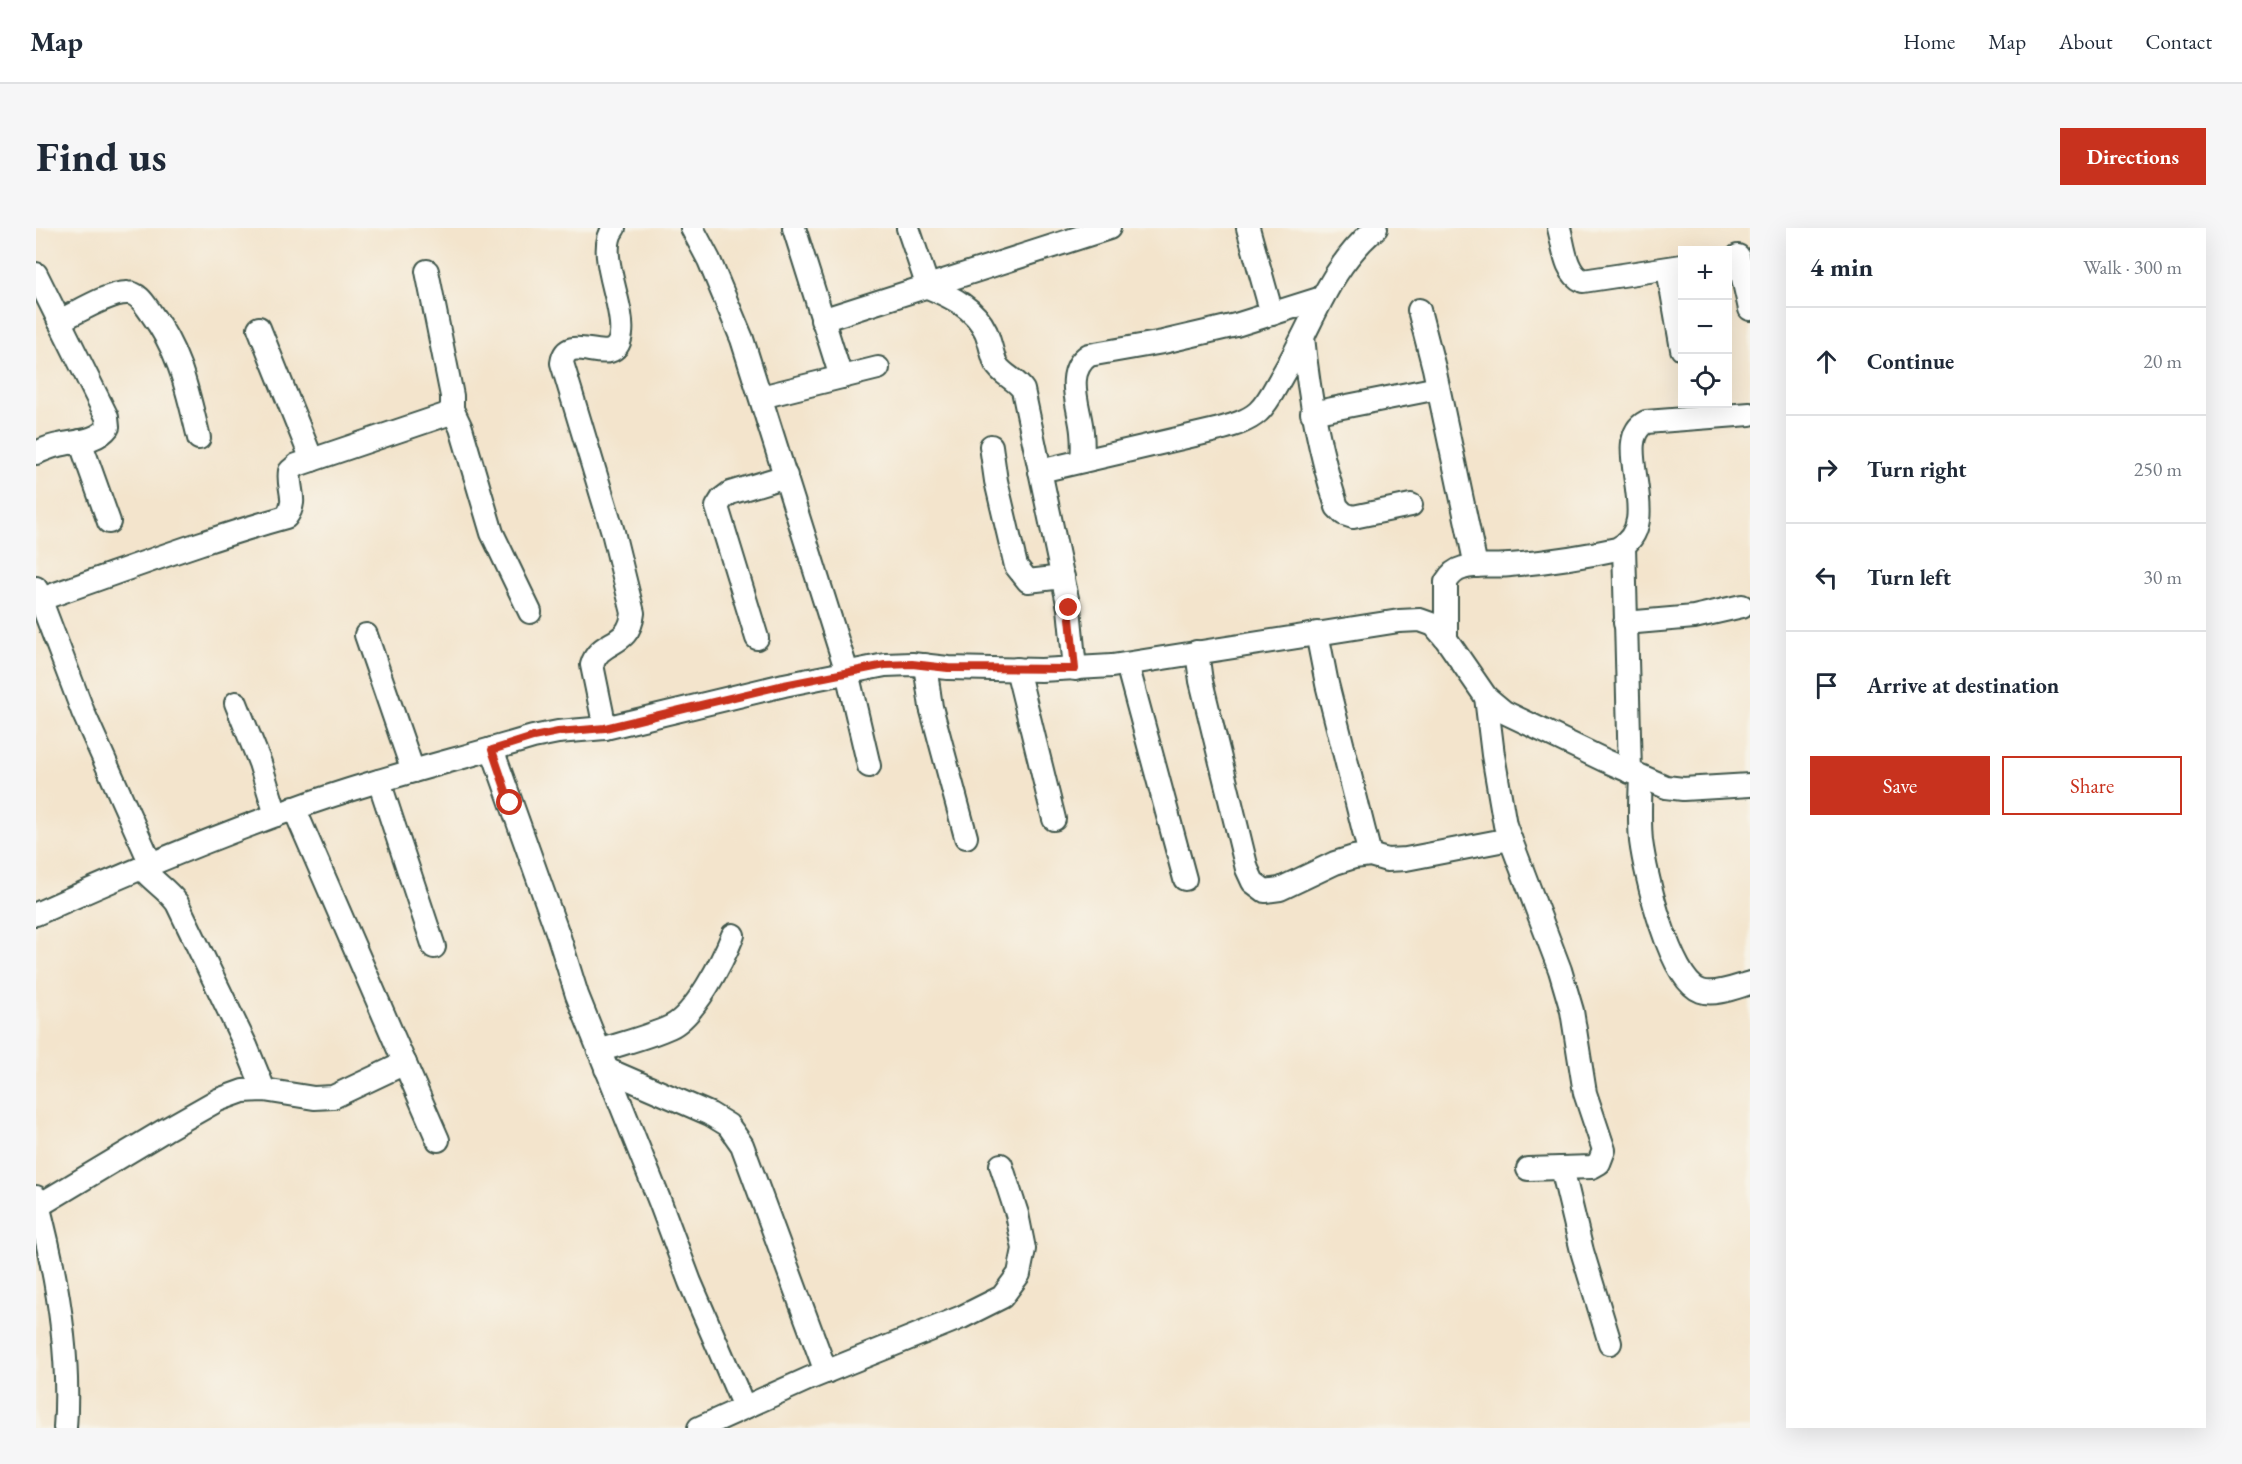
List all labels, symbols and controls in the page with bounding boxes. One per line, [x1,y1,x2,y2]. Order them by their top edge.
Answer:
text: Map [30,23,83,59]
text: Home [1903,28,1955,55]
text: Map [1988,28,2026,55]
text: About [2059,28,2112,55]
text: Contact [2145,28,2212,55]
button: Directions [2060,128,2206,185]
text: Find us [36,129,167,184]
map controls [1678,246,1732,408]
button: + [1678,246,1732,300]
text: 4 min [1810,250,1873,284]
text: Walk · 300 m [2083,254,2182,280]
button: − [1678,300,1732,354]
icon: ahead [1810,345,1843,378]
text: Continue [1867,347,1954,376]
text: 20 m [2143,348,2182,374]
button: locate [1678,354,1732,408]
icon: right [1810,453,1843,486]
text: Turn right [1867,455,1966,484]
text: 250 m [2134,456,2182,482]
icon: left [1810,561,1843,594]
text: Turn left [1867,563,1951,592]
text: 30 m [2143,564,2182,590]
route end [1055,594,1081,620]
icon: arrive [1810,669,1843,702]
text: Arrive at destination [1867,671,2059,700]
button: Save [1810,756,1990,815]
button: Share [2002,756,2182,815]
route start [496,789,522,815]

